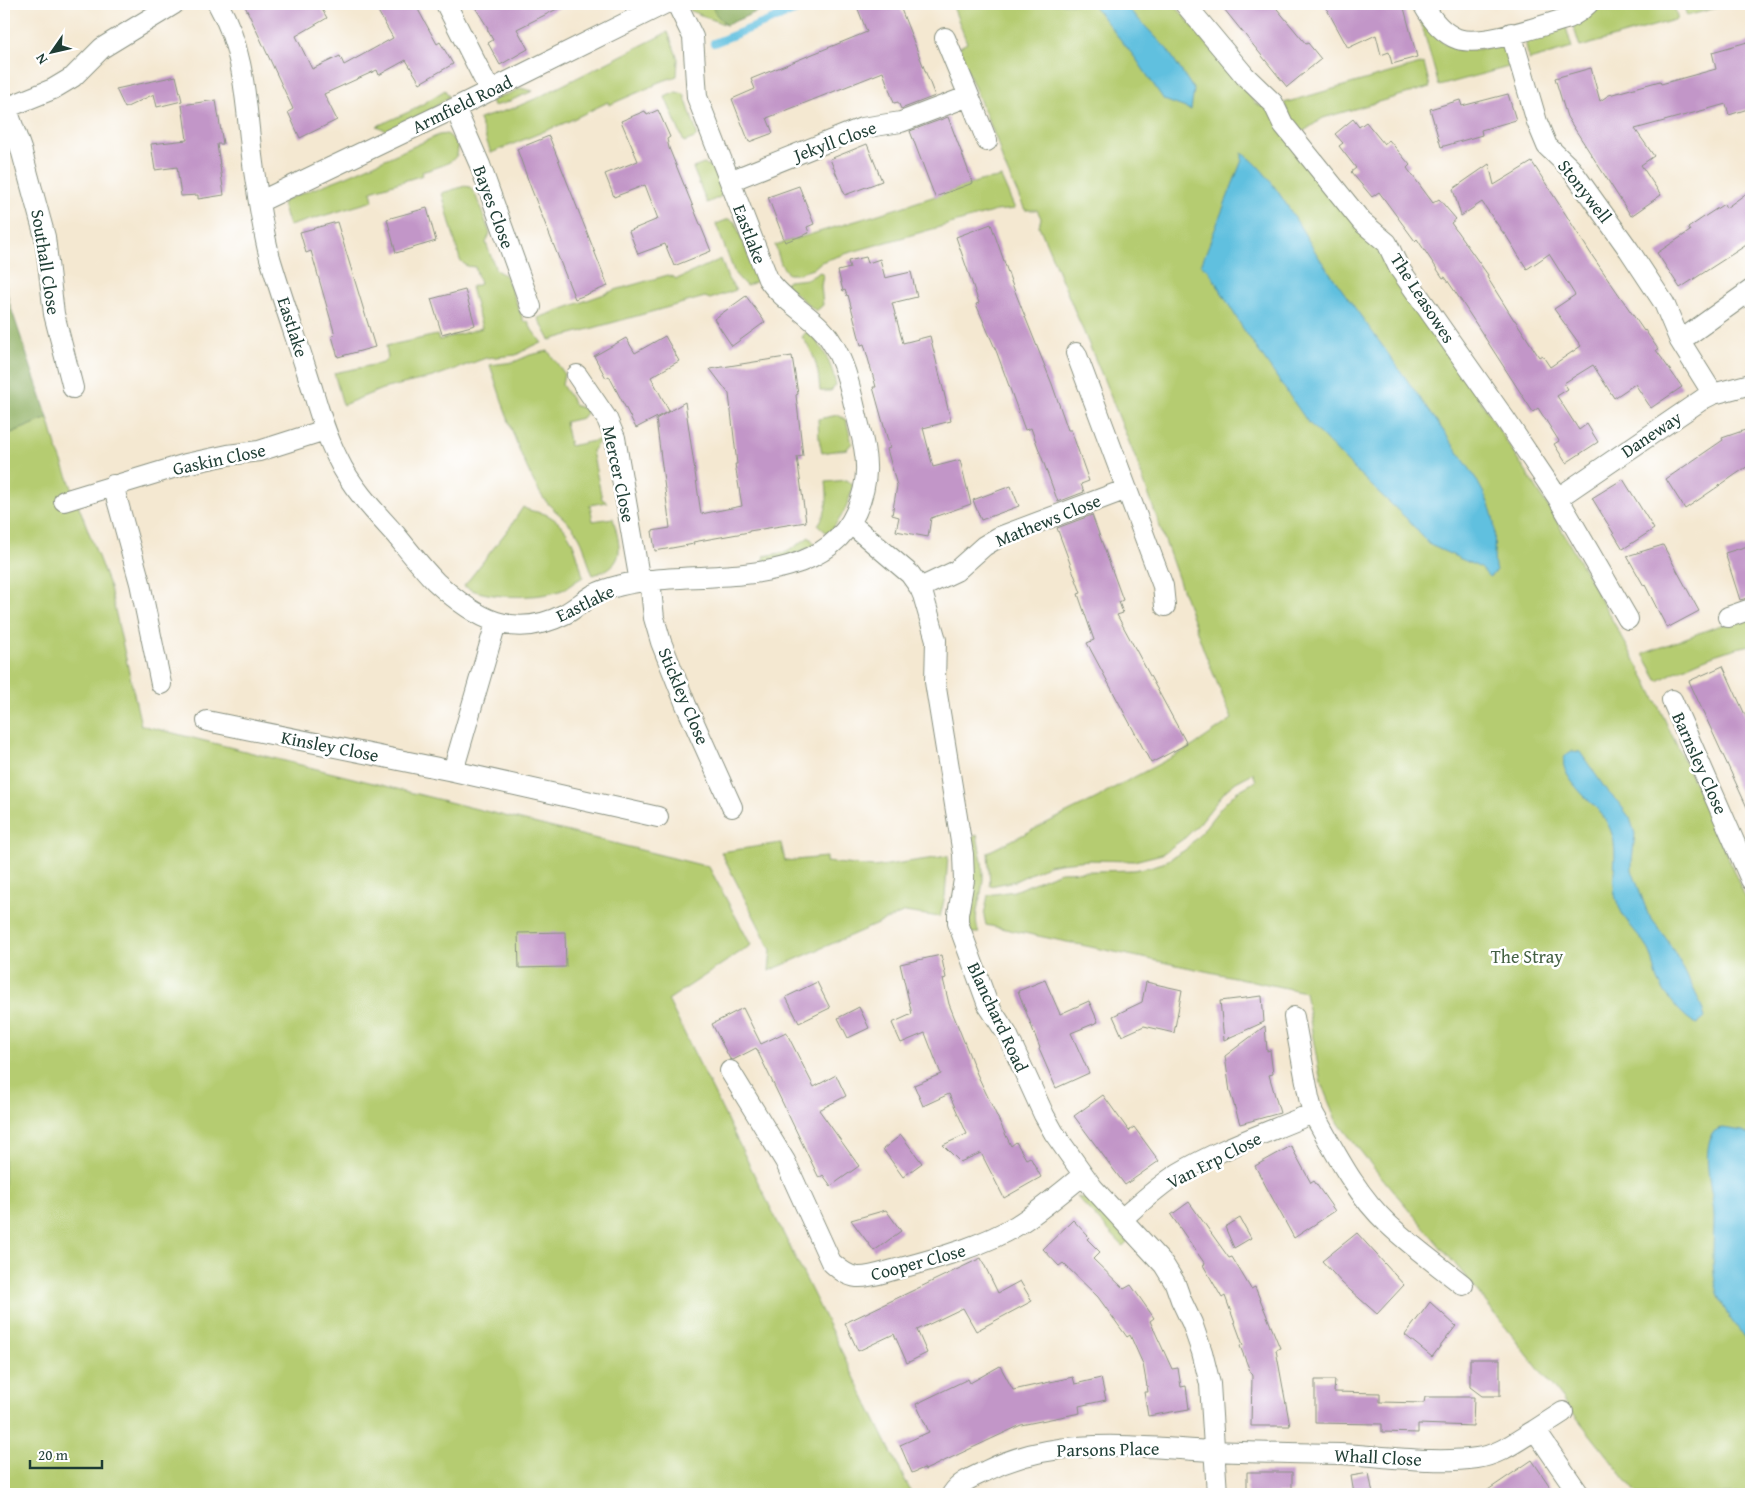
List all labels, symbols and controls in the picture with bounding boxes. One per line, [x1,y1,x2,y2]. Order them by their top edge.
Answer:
north arrow [28,28,78,78]
text: N [30,49,52,69]
street label: Armfield Road [407,68,517,140]
street label: Jekyll Close [788,114,880,169]
street label: Stonywell [1551,153,1619,229]
street label: Bayes Close [467,162,521,252]
street label: Eastlake [726,200,774,268]
street label: Southall Close [24,207,68,317]
street label: The Leasowes [1384,248,1462,348]
street label: Eastlake [271,293,315,361]
street label: Daneway [1615,404,1687,464]
street label: Mercer Close [596,423,642,525]
street label: Gaskin Close [170,436,268,482]
street label: Mathews Close [991,487,1105,553]
street label: Eastlake [551,577,619,629]
street label: Stickley Close [651,643,717,749]
street label: Barnsley Close [1665,708,1735,818]
street label: Kinsley Close [279,723,381,769]
park label: The Stray [1491,943,1563,970]
street label: Blanchard Road [961,958,1035,1077]
street label: Van Erp Close [1162,1125,1266,1195]
street label: Cooper Close [868,1236,968,1288]
street label: Parsons Place [1056,1435,1160,1463]
scale bar [30,1438,102,1470]
street label: Whall Close [1334,1441,1422,1473]
text: 20 m [38,1444,69,1465]

